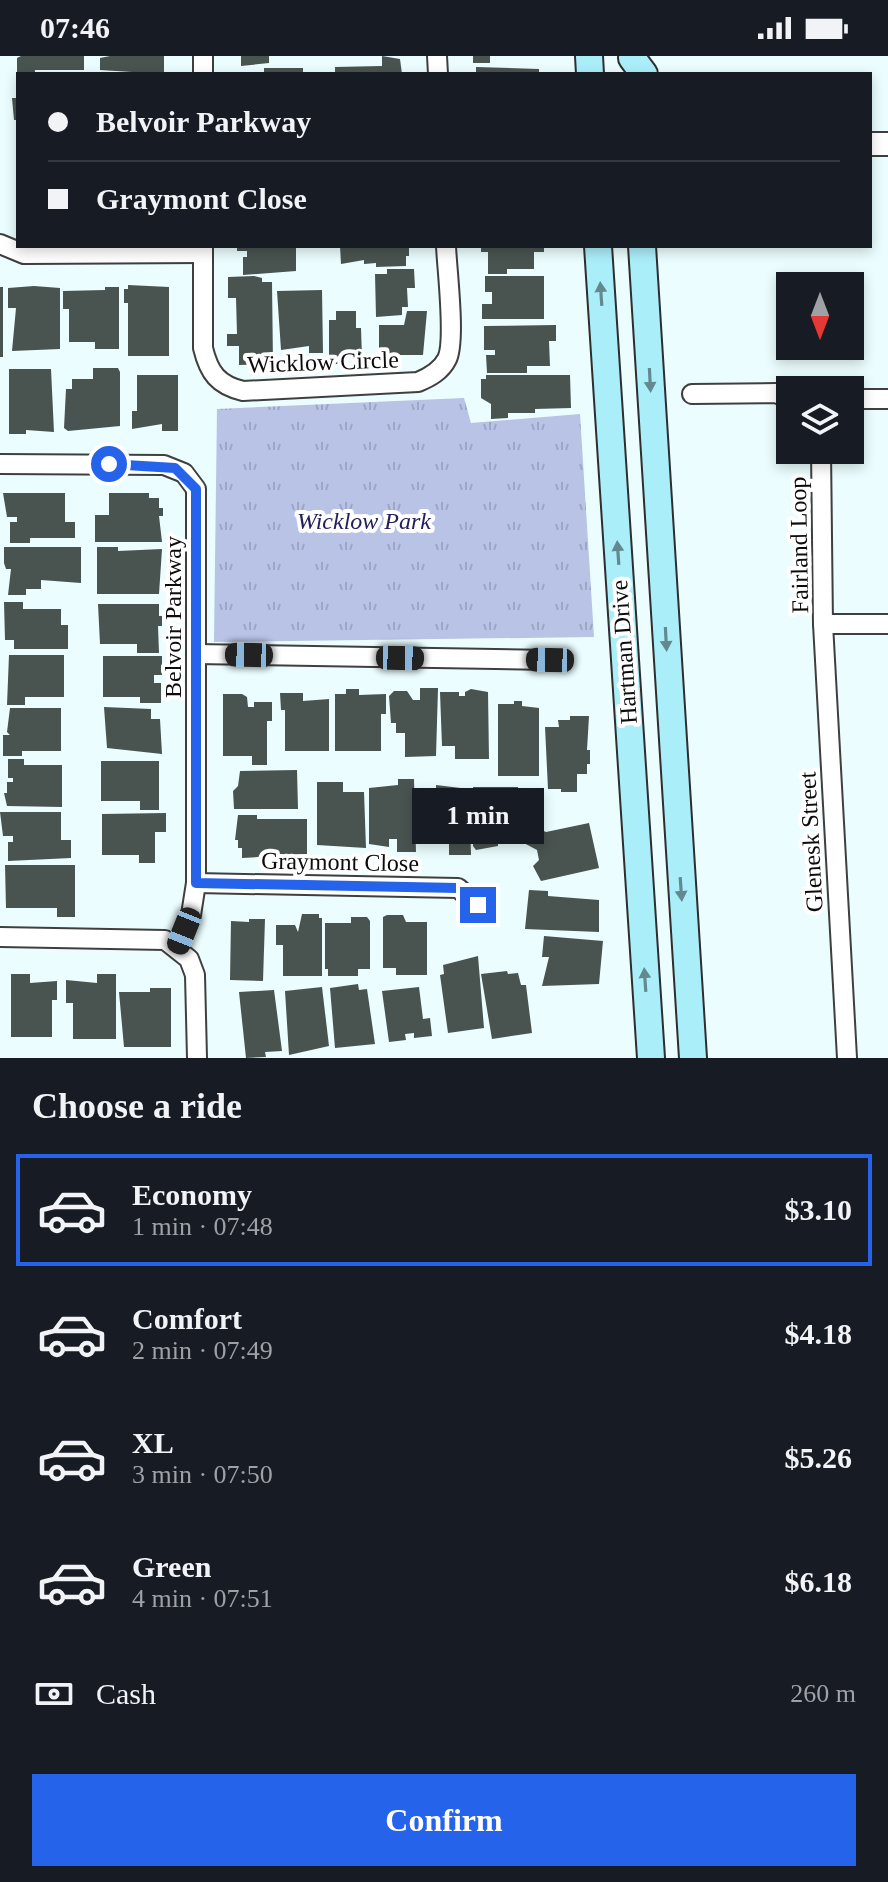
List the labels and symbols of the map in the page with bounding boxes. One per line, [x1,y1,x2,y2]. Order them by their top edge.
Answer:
north arrow [776,272,864,360]
one-way arrow [594,281,607,306]
street label: Wicklow Circle [247,346,399,378]
one-way arrow [644,368,657,393]
route start [91,446,127,482]
street label: Fairland Loop [785,476,813,614]
park label: Wicklow Park [297,508,431,534]
street label: Belvoir Parkway [160,536,186,698]
one-way arrow [611,540,624,565]
street label: Hartman Drive [606,579,642,725]
one-way arrow [659,627,672,652]
car [225,643,273,667]
car [376,646,424,670]
car [526,648,574,672]
street label: Glenesk Street [794,771,828,913]
callout: 1 min [412,789,544,845]
street label: Graymont Close [261,848,419,876]
one-way arrow [675,877,688,902]
route end [460,887,496,923]
car [164,904,204,958]
one-way arrow [639,967,652,992]

